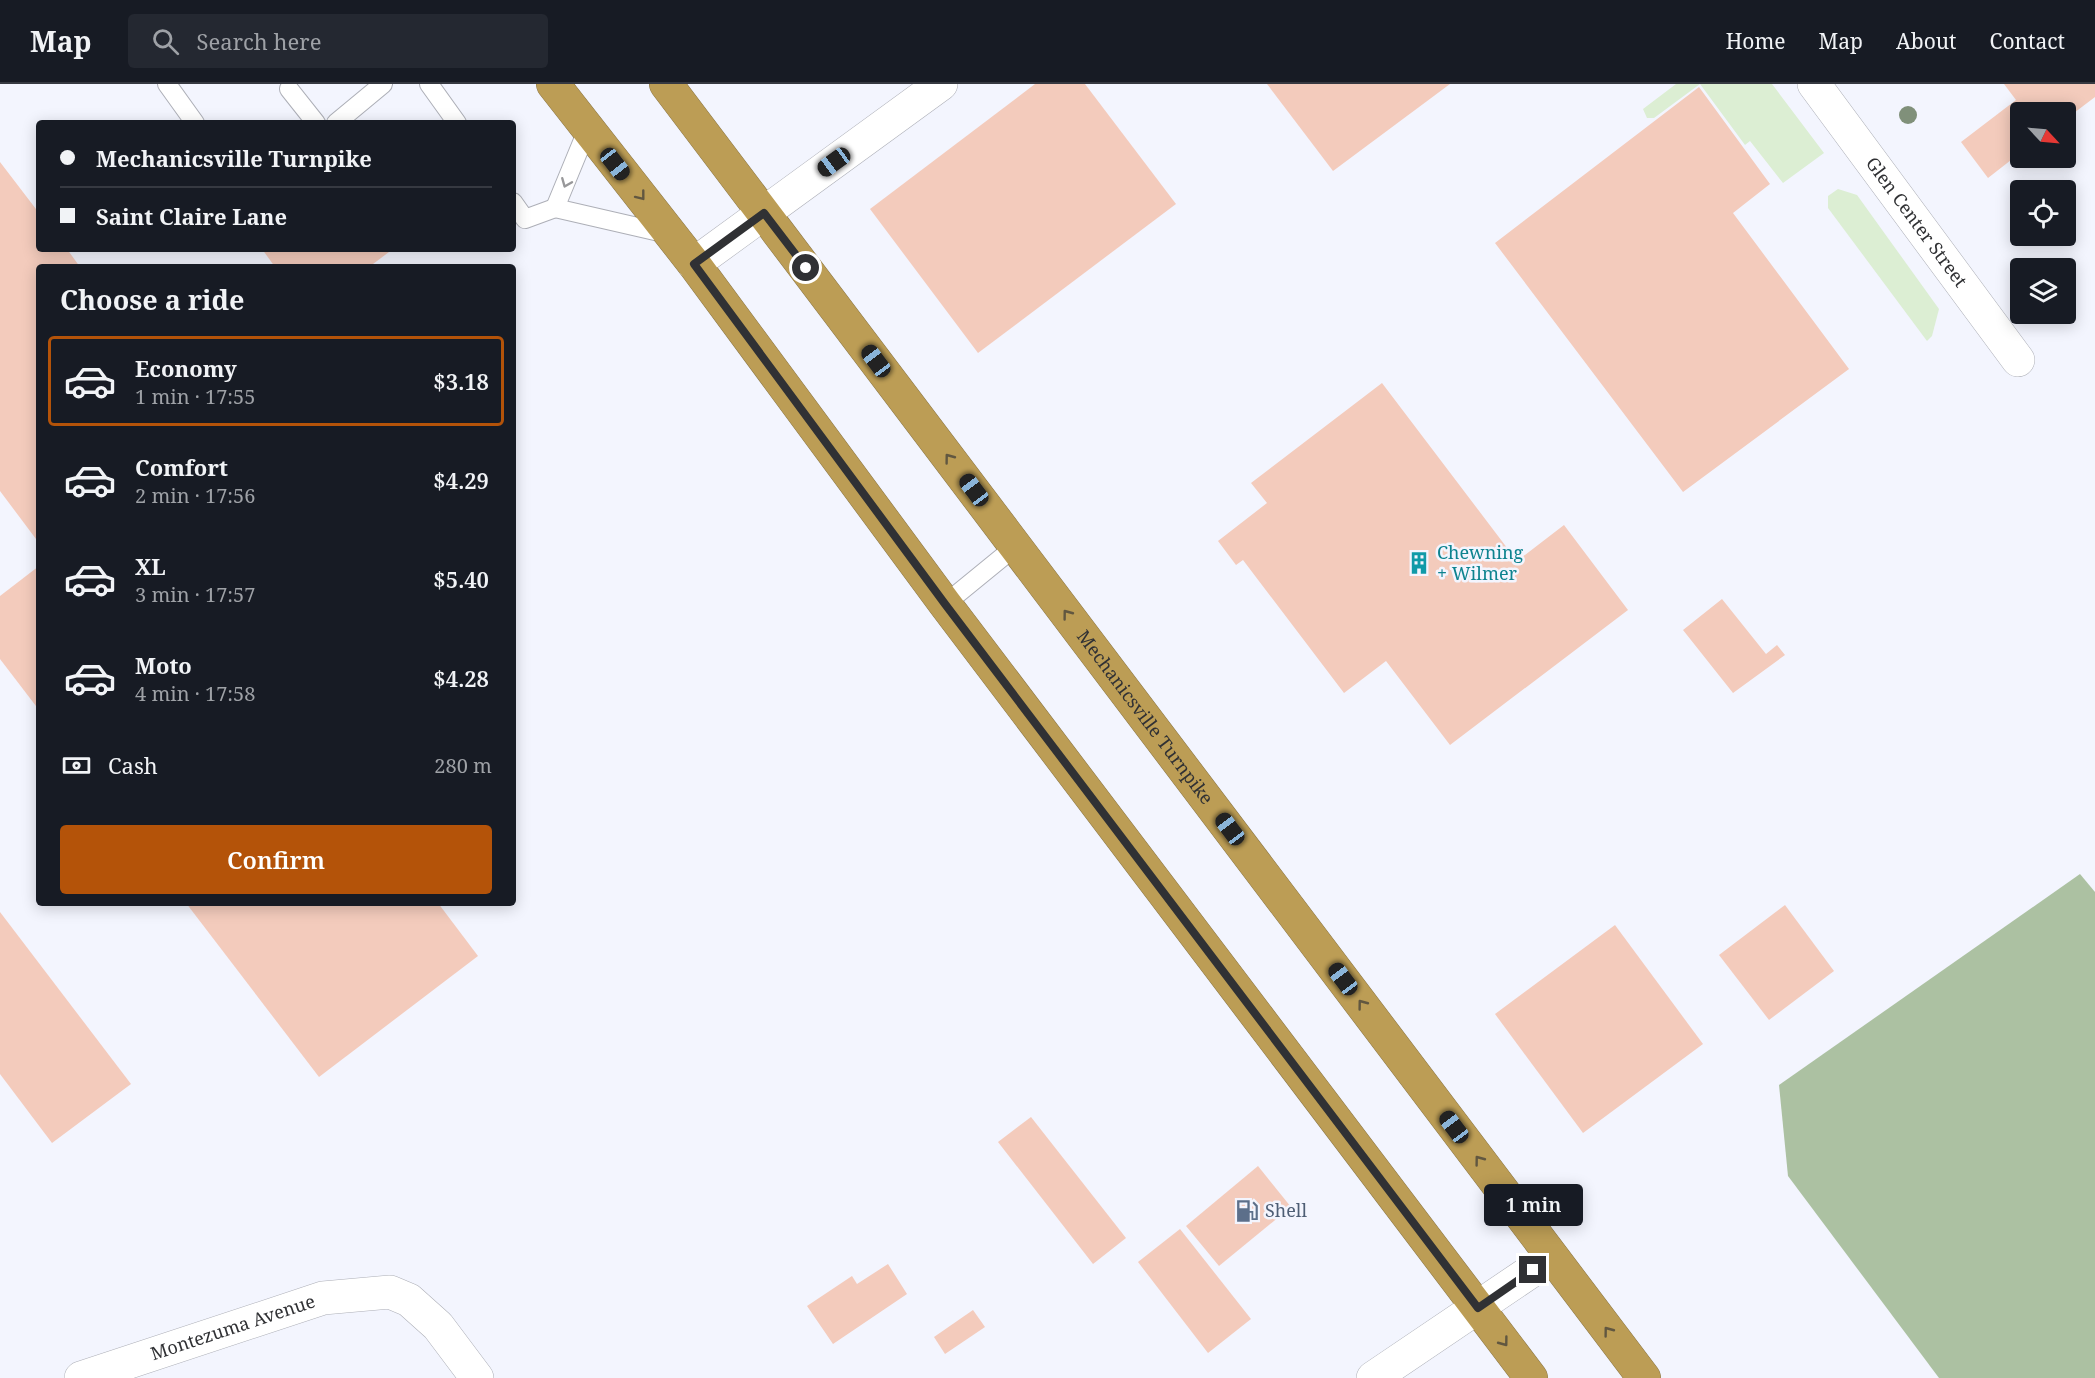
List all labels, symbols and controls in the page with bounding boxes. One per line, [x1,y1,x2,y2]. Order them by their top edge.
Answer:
search box [128,14,548,68]
text: Map [30,22,92,60]
icon: search [149,25,182,58]
text: Search here [197,26,321,56]
text: Home [1726,27,1786,55]
text: Map [1819,27,1863,55]
text: About [1896,27,1957,55]
text: Contact [1990,27,2065,55]
north arrow [2010,102,2076,168]
map controls [2010,102,2076,324]
text: Mechanicsville Turnpike [96,143,372,173]
car [597,144,633,184]
car [814,144,854,180]
street label: Glen Center Street [1861,152,1973,292]
one-way arrow [561,176,573,187]
button: locate [2010,180,2076,246]
one-way arrow [634,190,645,201]
text: Saint Claire Lane [96,201,287,231]
route start [792,254,819,281]
button: layers [2010,258,2076,324]
text: Choose a ride [60,281,245,318]
car [858,341,894,381]
text: Economy [135,353,237,383]
icon: car [63,354,117,408]
text: $3.18 [433,366,489,396]
text: 1 min · 17:55 [135,383,255,410]
text: Comfort [135,452,228,482]
icon: car [63,453,117,507]
one-way arrow [946,454,957,465]
text: $4.29 [433,465,489,495]
car [956,470,992,510]
text: 2 min · 17:56 [135,482,255,509]
place label: Chewning + Wilmer [1437,540,1524,585]
building icon: Chewning + Wilmer [1406,550,1432,576]
text: XL [135,551,166,581]
icon: car [63,552,117,606]
text: $5.40 [433,564,489,594]
text: 3 min · 17:57 [135,581,255,608]
one-way arrow [1064,610,1075,621]
street label: Mechanicsville Turnpike [1072,625,1219,809]
text: Moto [135,650,192,680]
icon: car [63,651,117,705]
text: $4.28 [433,663,489,693]
text: 4 min · 17:58 [135,680,255,707]
icon: cash [60,749,93,782]
text: Cash [108,750,158,780]
text: 280 m [434,752,492,779]
car [1212,809,1248,849]
button: Confirm [60,825,492,894]
car [1325,959,1361,999]
one-way arrow [1358,1000,1369,1011]
car [1436,1107,1472,1147]
one-way arrow [1475,1156,1486,1167]
callout: 1 min [1484,1183,1582,1225]
text: 1 min [1506,1191,1561,1218]
fuel station icon: Shell [1234,1198,1260,1224]
place label: Shell [1265,1198,1307,1222]
route end [1519,1256,1546,1283]
street label: Montezuma Avenue [147,1288,318,1365]
one-way arrow [1605,1327,1616,1338]
one-way arrow [1497,1335,1508,1346]

